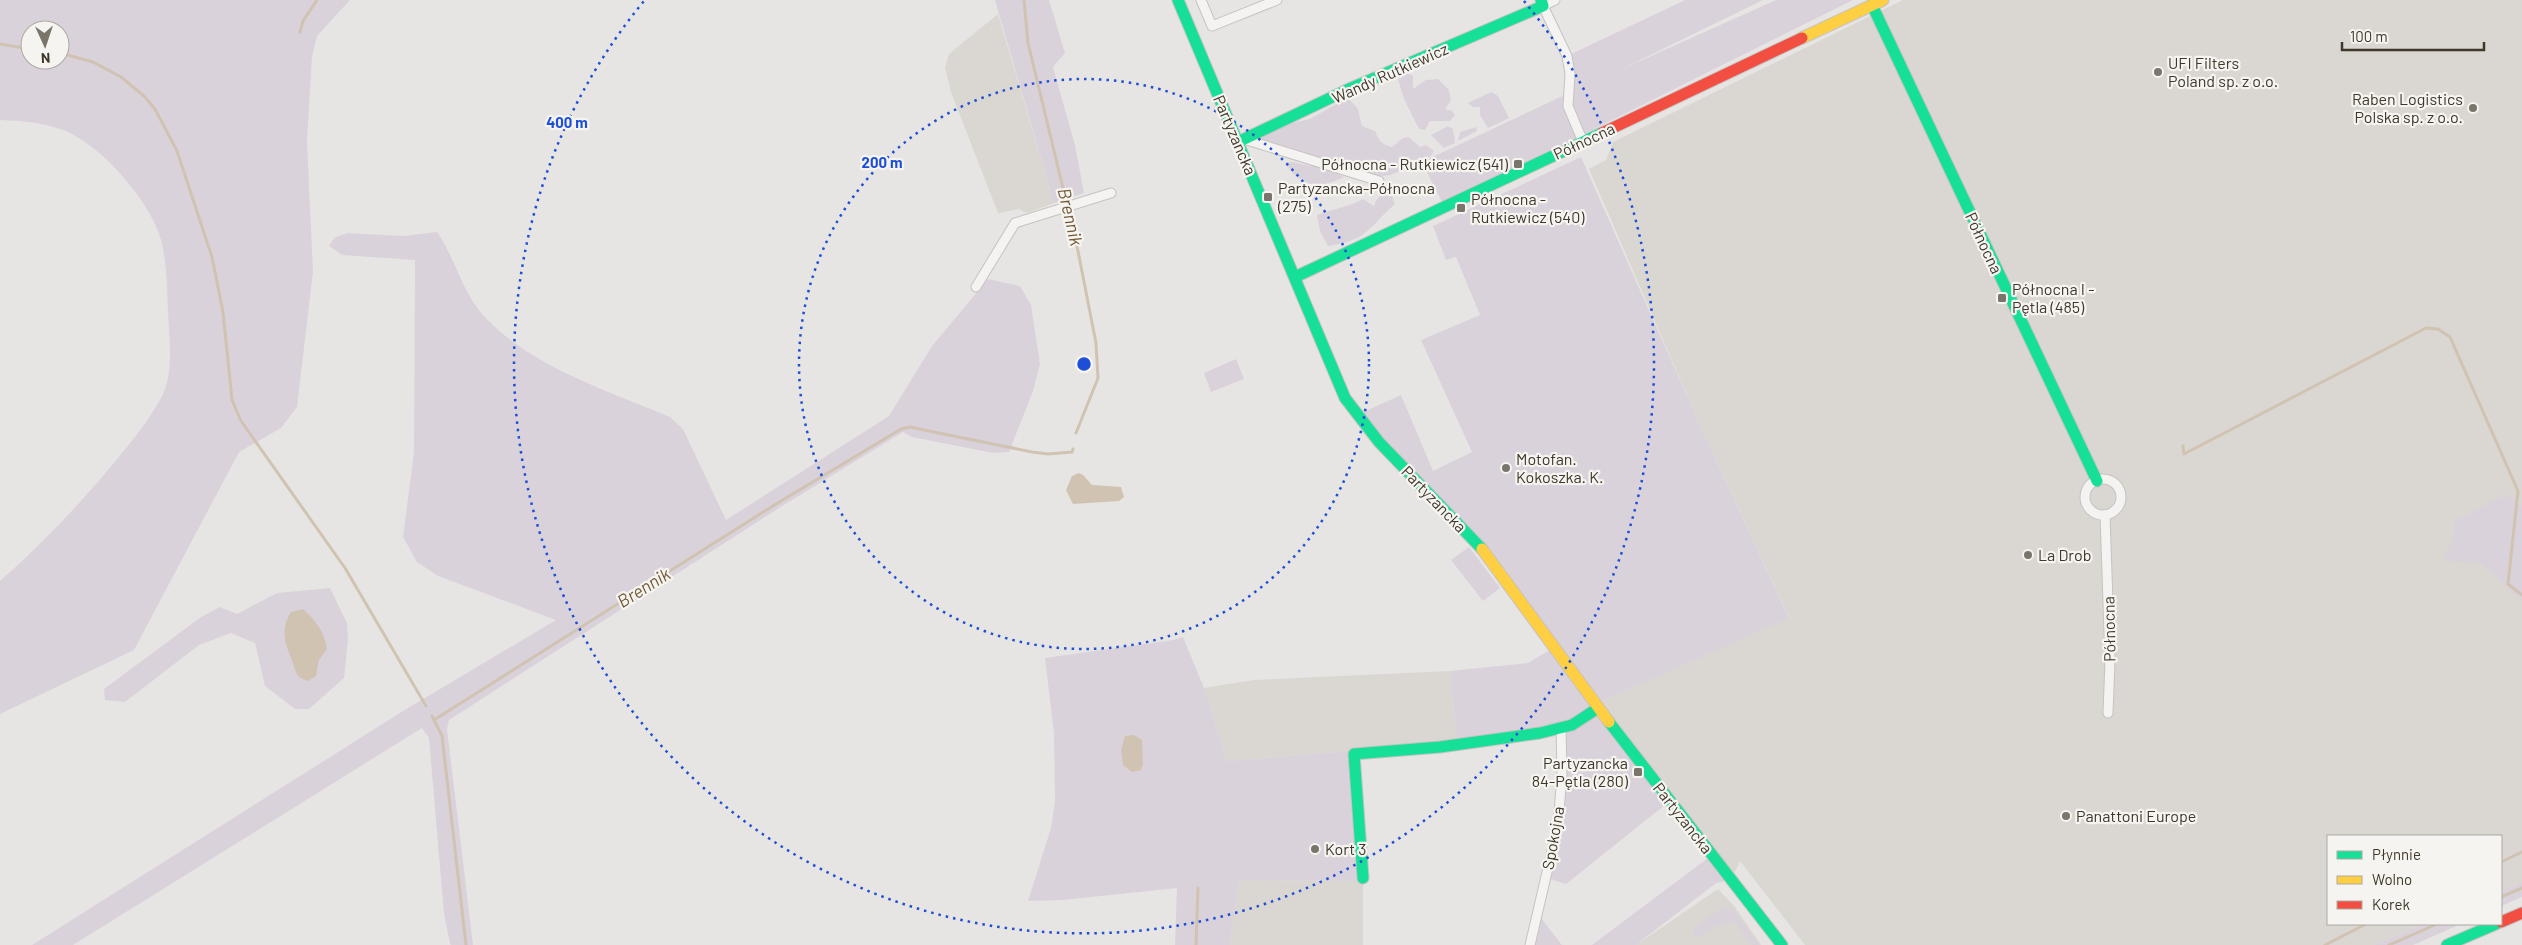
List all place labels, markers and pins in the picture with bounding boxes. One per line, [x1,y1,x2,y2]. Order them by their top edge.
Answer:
place label: UFI Filters Poland sp. z o.o. [2168,53,2278,90]
marker: UFI Filters Poland sp. z o.o. [2152,66,2164,78]
place label: Raben Logistics Polska sp. z o.o. [2352,89,2463,126]
marker: Raben Logistics Polska sp. z o.o. [2467,102,2479,114]
place label: Północna - Rutkiewicz (541) [1321,154,1509,173]
marker: Północna - Rutkiewicz (541) [1512,158,1524,170]
place label: Partyzancka-Północna (275) [1277,178,1435,215]
place label: Północna - Rutkiewicz (540) [1471,189,1585,226]
marker: Partyzancka-Północna (275) [1262,191,1274,203]
marker: Północna - Rutkiewicz (540) [1455,202,1467,214]
place label: Północna I - Pętla (485) [2012,279,2094,316]
marker: Północna I - Pętla (485) [1996,292,2008,304]
centre of rings [1075,355,1093,373]
place label: Motofan. Kokoszka. K. [1516,449,1603,486]
marker: Motofan. Kokoszka. K. [1500,462,1512,474]
place label: La Drob [2038,545,2092,564]
marker: La Drob [2022,549,2034,561]
place label: Partyzancka 84-Pętla (280) [1532,753,1629,790]
marker: Partyzancka 84-Pętla (280) [1632,766,1644,778]
place label: Panattoni Europe [2076,806,2196,825]
marker: Panattoni Europe [2060,810,2072,822]
place label: Kort 3 [1325,839,1367,858]
marker: Kort 3 [1309,843,1321,855]

